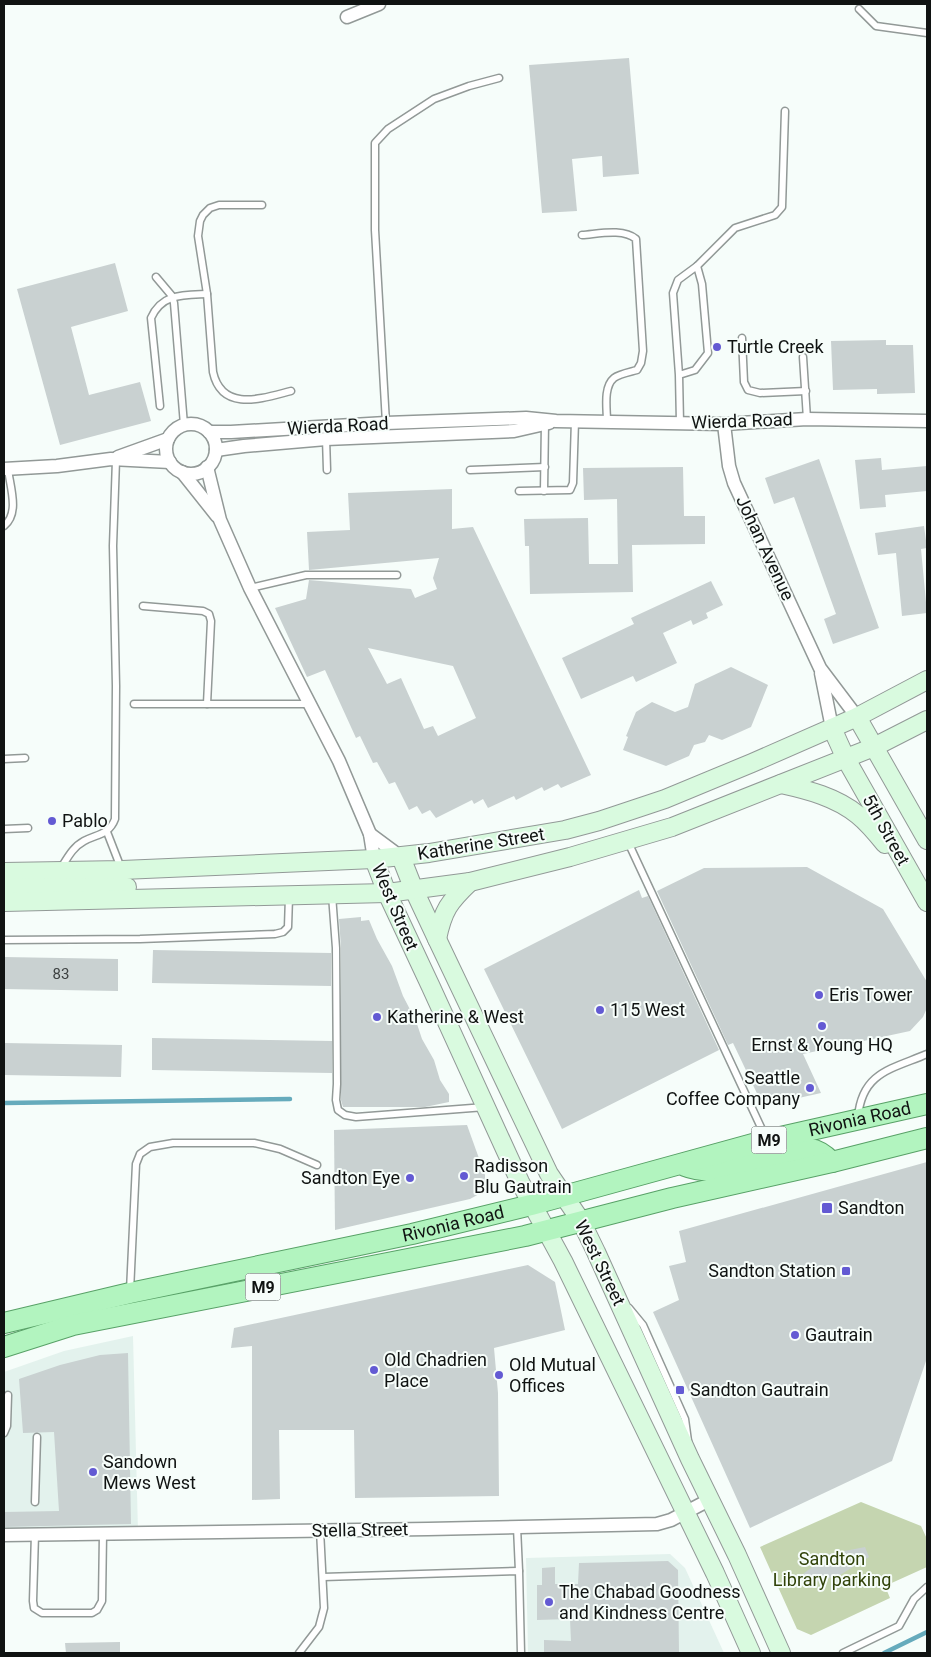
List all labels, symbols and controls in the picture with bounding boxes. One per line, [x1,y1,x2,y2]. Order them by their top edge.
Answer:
place label: Turtle Creek [727,336,824,357]
marker: Turtle Creek [711,341,723,353]
street label: Wierda Road [691,408,793,433]
street label: Wierda Road [287,412,389,439]
street label: Johan Avenue [732,492,799,604]
street label: 5th Street [858,791,915,869]
place label: Pablo [62,810,108,831]
marker: Pablo [46,815,58,827]
street label: Katherine Street [416,823,546,864]
street label: West Street [368,860,423,954]
house number: 83 [53,965,69,983]
place label: Eris Tower [829,984,912,1005]
marker: Eris Tower [813,989,825,1001]
place label: 115 West [610,999,685,1020]
marker: 115 West [594,1004,606,1016]
place label: Katherine & West [387,1006,524,1027]
marker: Katherine & West [371,1011,383,1023]
marker: Ernst & Young HQ [816,1020,828,1032]
place label: Ernst & Young HQ [751,1034,893,1055]
place label: Seattle Coffee Company [666,1067,800,1109]
marker: Seattle Coffee Company [804,1082,816,1094]
street label: Rivonia Road [807,1097,913,1140]
road number: M9 [752,1126,786,1154]
place label: Radisson Blu Gautrain [474,1155,572,1197]
place label: Sandton Eye [301,1167,400,1188]
marker: Radisson Blu Gautrain [458,1170,470,1182]
marker: Sandton Eye [404,1172,416,1184]
place label: Sandton [838,1197,905,1218]
street label: Rivonia Road [400,1201,506,1246]
marker: Sandton [820,1201,834,1215]
street label: West Street [571,1217,630,1309]
place label: Sandton Station [708,1260,836,1281]
marker: Sandton Station [840,1265,852,1277]
road number: M9 [246,1274,280,1300]
place label: Gautrain [805,1324,873,1345]
marker: Gautrain [789,1329,801,1341]
place label: Old Chadrien Place [384,1349,487,1391]
place label: Old Mutual Offices [509,1354,596,1396]
marker: Old Chadrien Place [368,1364,380,1376]
marker: Old Mutual Offices [493,1369,505,1381]
place label: Sandton Gautrain [690,1379,829,1400]
marker: Sandton Gautrain [674,1384,686,1396]
place label: Sandown Mews West [103,1451,196,1493]
marker: Sandown Mews West [87,1466,99,1478]
street label: Stella Street [312,1518,409,1541]
park label: Sandton Library parking [773,1548,891,1590]
place label: The Chabad Goodness and Kindness Centre [559,1581,741,1623]
marker: The Chabad Goodness and Kindness Centre [543,1596,555,1608]

